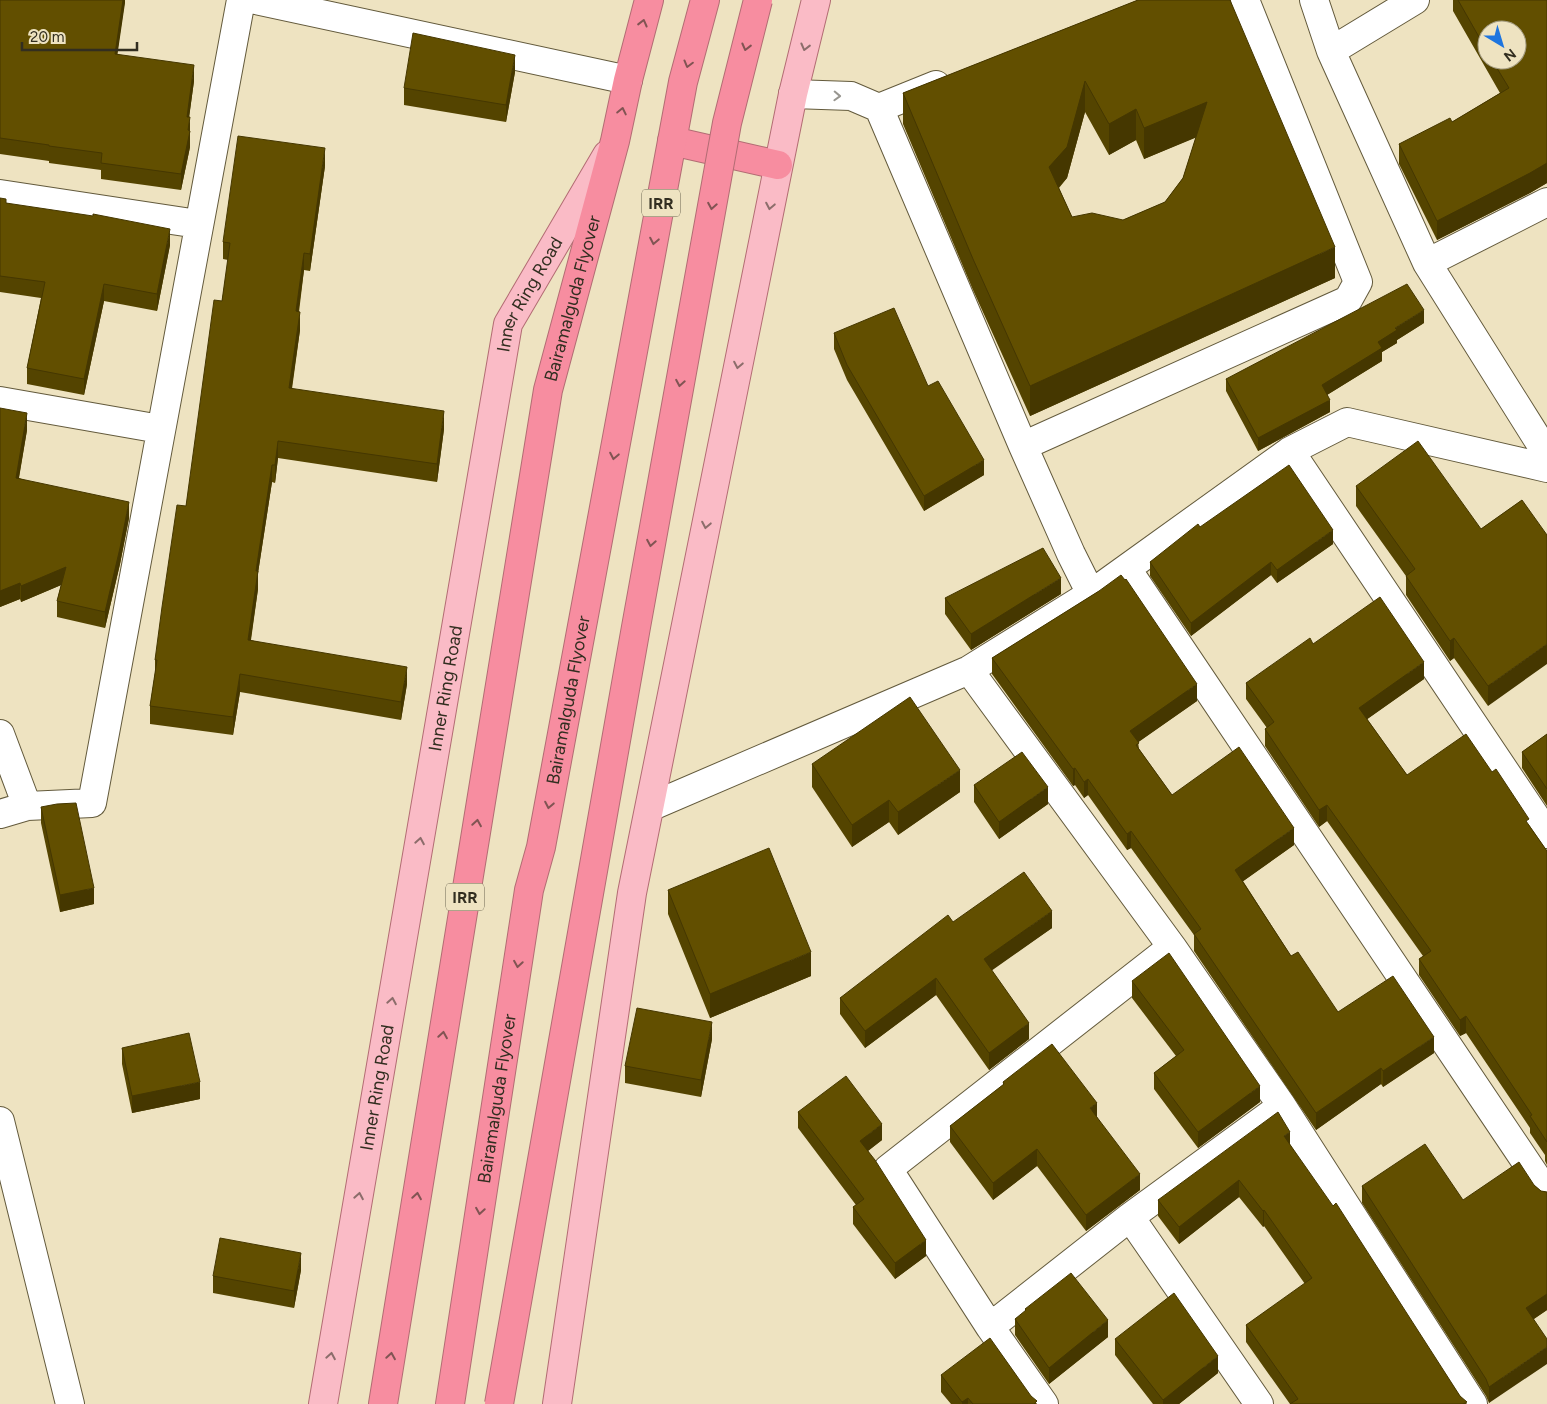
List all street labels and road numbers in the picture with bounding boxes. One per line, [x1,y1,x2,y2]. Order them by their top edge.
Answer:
road number: IRR [642,190,680,217]
street label: Bairamalguda Flyover [540,213,605,384]
street label: Inner Ring Road [492,233,568,354]
street label: Bairamalguda Flyover [542,614,595,786]
street label: Inner Ring Road [424,624,467,753]
road number: IRR [446,884,484,910]
street label: Bairamalguda Flyover [473,1012,521,1185]
street label: Inner Ring Road [356,1023,399,1152]

